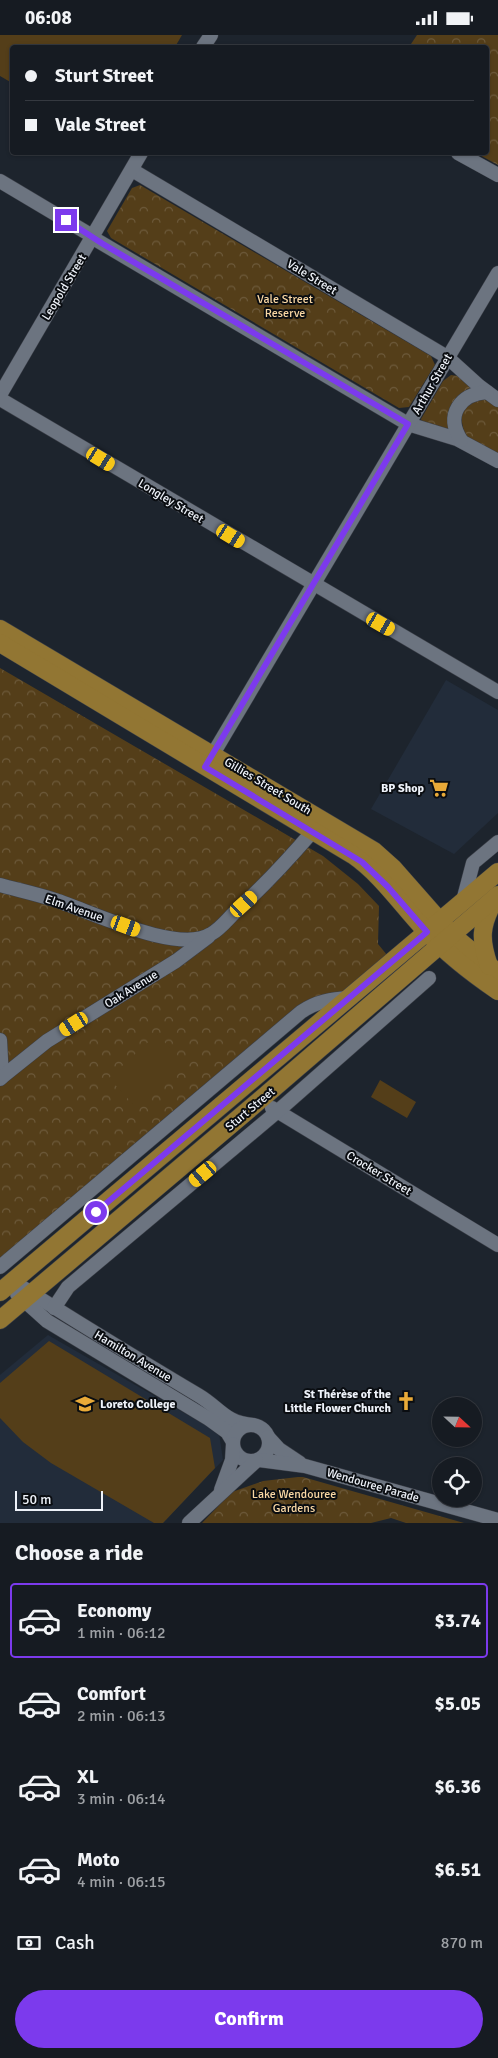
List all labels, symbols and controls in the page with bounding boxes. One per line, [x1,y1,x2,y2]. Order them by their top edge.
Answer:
text: 06:08 [25,6,72,30]
text: Sturt Street [55,64,154,88]
text: Vale Street [55,113,146,137]
route end [55,209,77,231]
street label: Leopold Street [39,251,90,323]
street label: Vale Street [284,257,340,298]
park label: Vale Street Reserve [257,292,313,321]
street label: Arthur Street [409,351,456,417]
car [84,445,117,473]
street label: Longley Street [135,476,206,527]
car [214,522,247,550]
car [364,610,397,638]
street label: Gillies Street South [221,754,314,818]
supermarket icon: BP Shop [428,777,450,799]
place label: BP Shop [381,781,425,796]
car [227,888,260,920]
street label: Elm Avenue [43,892,105,925]
car [109,914,142,938]
street label: Oak Avenue [102,967,161,1012]
car [57,1010,90,1038]
street label: Sturt Street [222,1084,278,1134]
street label: Crocker Street [343,1148,414,1199]
car [186,1159,219,1189]
route start [85,1201,107,1223]
street label: Hamilton Avenue [91,1327,174,1385]
place label: St Thérèse of the Little Flower Church [284,1387,391,1416]
church icon: St Thérèse of the Little Flower Church [395,1390,417,1412]
school or university icon: Loreto College [74,1393,96,1415]
place label: Loreto College [100,1397,175,1412]
north arrow [432,1397,482,1447]
map controls [432,1397,482,1507]
button: locate [432,1457,482,1507]
street label: Wendouree Parade [325,1465,421,1506]
park label: Lake Wendouree Gardens [252,1487,336,1516]
scale bar [15,1488,102,1511]
text: 50 m [22,1491,51,1508]
text: Choose a ride [15,1539,143,1566]
icon: car [17,1598,62,1643]
text: Economy [77,1599,151,1623]
text: $3.74 [435,1609,481,1633]
text: 1 min · 06:12 [77,1623,166,1643]
icon: car [17,1681,62,1726]
text: Comfort [77,1682,146,1706]
text: $5.05 [435,1692,481,1716]
text: 2 min · 06:13 [77,1706,166,1726]
icon: car [17,1764,62,1809]
text: XL [77,1765,99,1789]
text: $6.36 [435,1775,481,1799]
text: 3 min · 06:14 [77,1789,166,1809]
icon: car [17,1847,62,1892]
text: Moto [77,1848,120,1872]
text: $6.51 [435,1858,481,1882]
text: 4 min · 06:15 [77,1872,166,1892]
icon: cash [15,1929,43,1957]
text: Cash [55,1931,95,1955]
text: 870 m [441,1933,483,1953]
button: Confirm [15,1990,483,2048]

